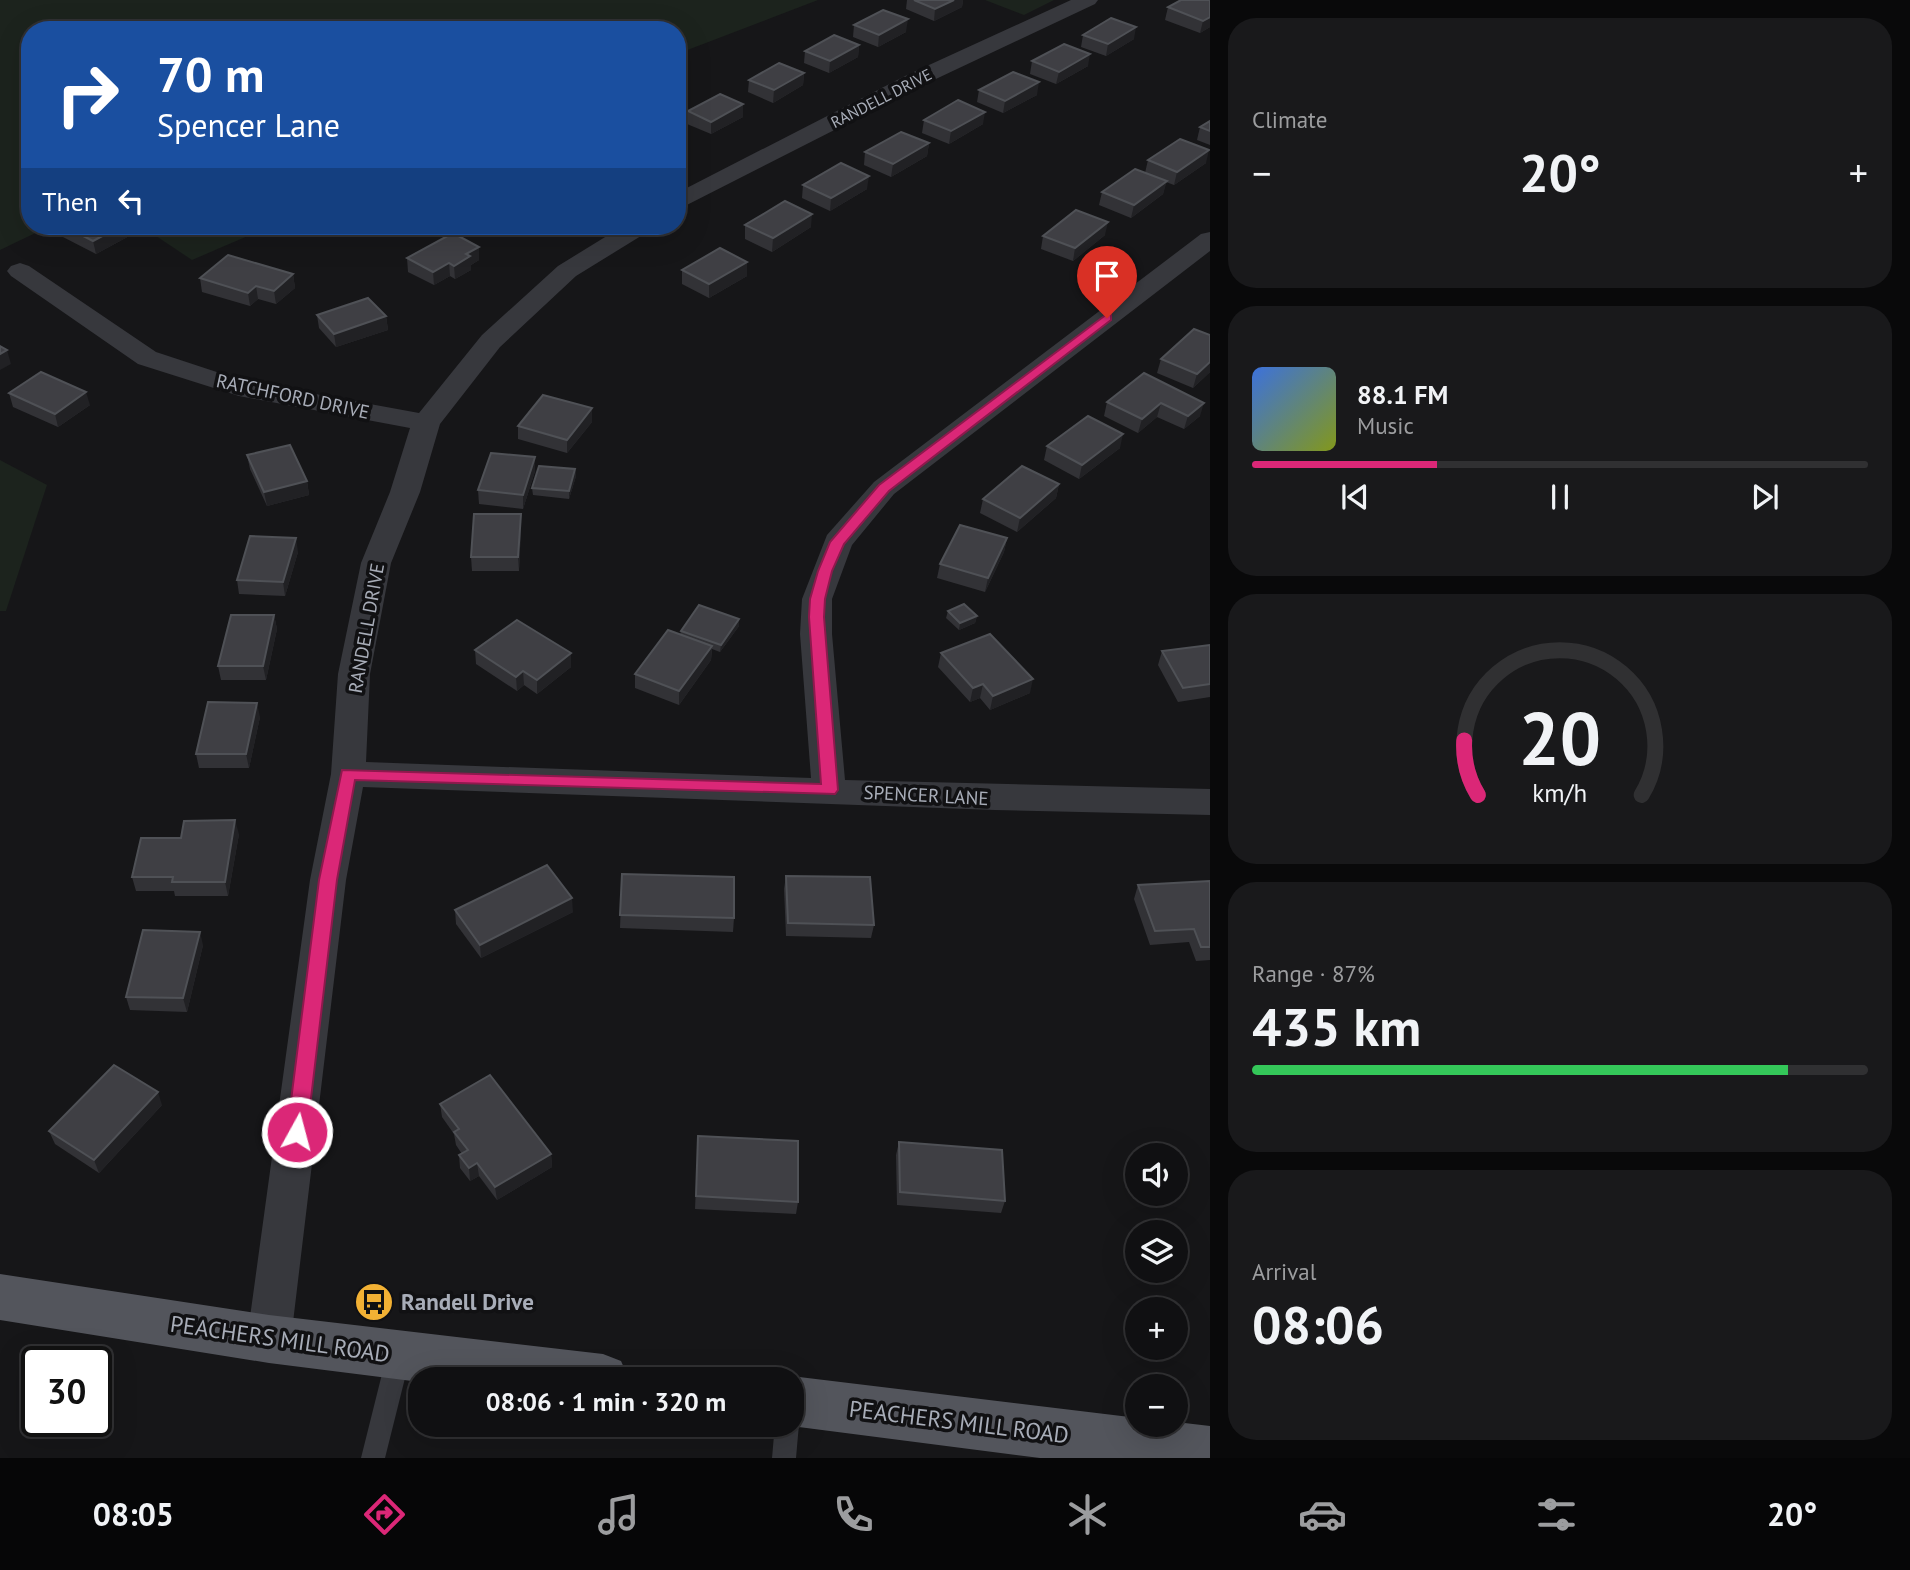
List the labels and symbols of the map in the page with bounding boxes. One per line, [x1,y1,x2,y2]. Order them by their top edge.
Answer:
street label: RANDELL DRIVE [827,64,935,132]
pin [1077,246,1137,318]
street label: RATCHFORD DRIVE [214,368,372,424]
street label: RANDELL DRIVE [343,561,389,695]
street label: SPENCER LANE [863,780,989,810]
position arrow [260,1095,334,1169]
bus stop icon: Randell Drive [353,1281,395,1323]
place label: Randell Drive [401,1287,534,1316]
street label: PEACHERS MILL ROAD [169,1309,392,1368]
speed limit sign: 30 [21,1346,112,1437]
street label: PEACHERS MILL ROAD [848,1394,1071,1449]

